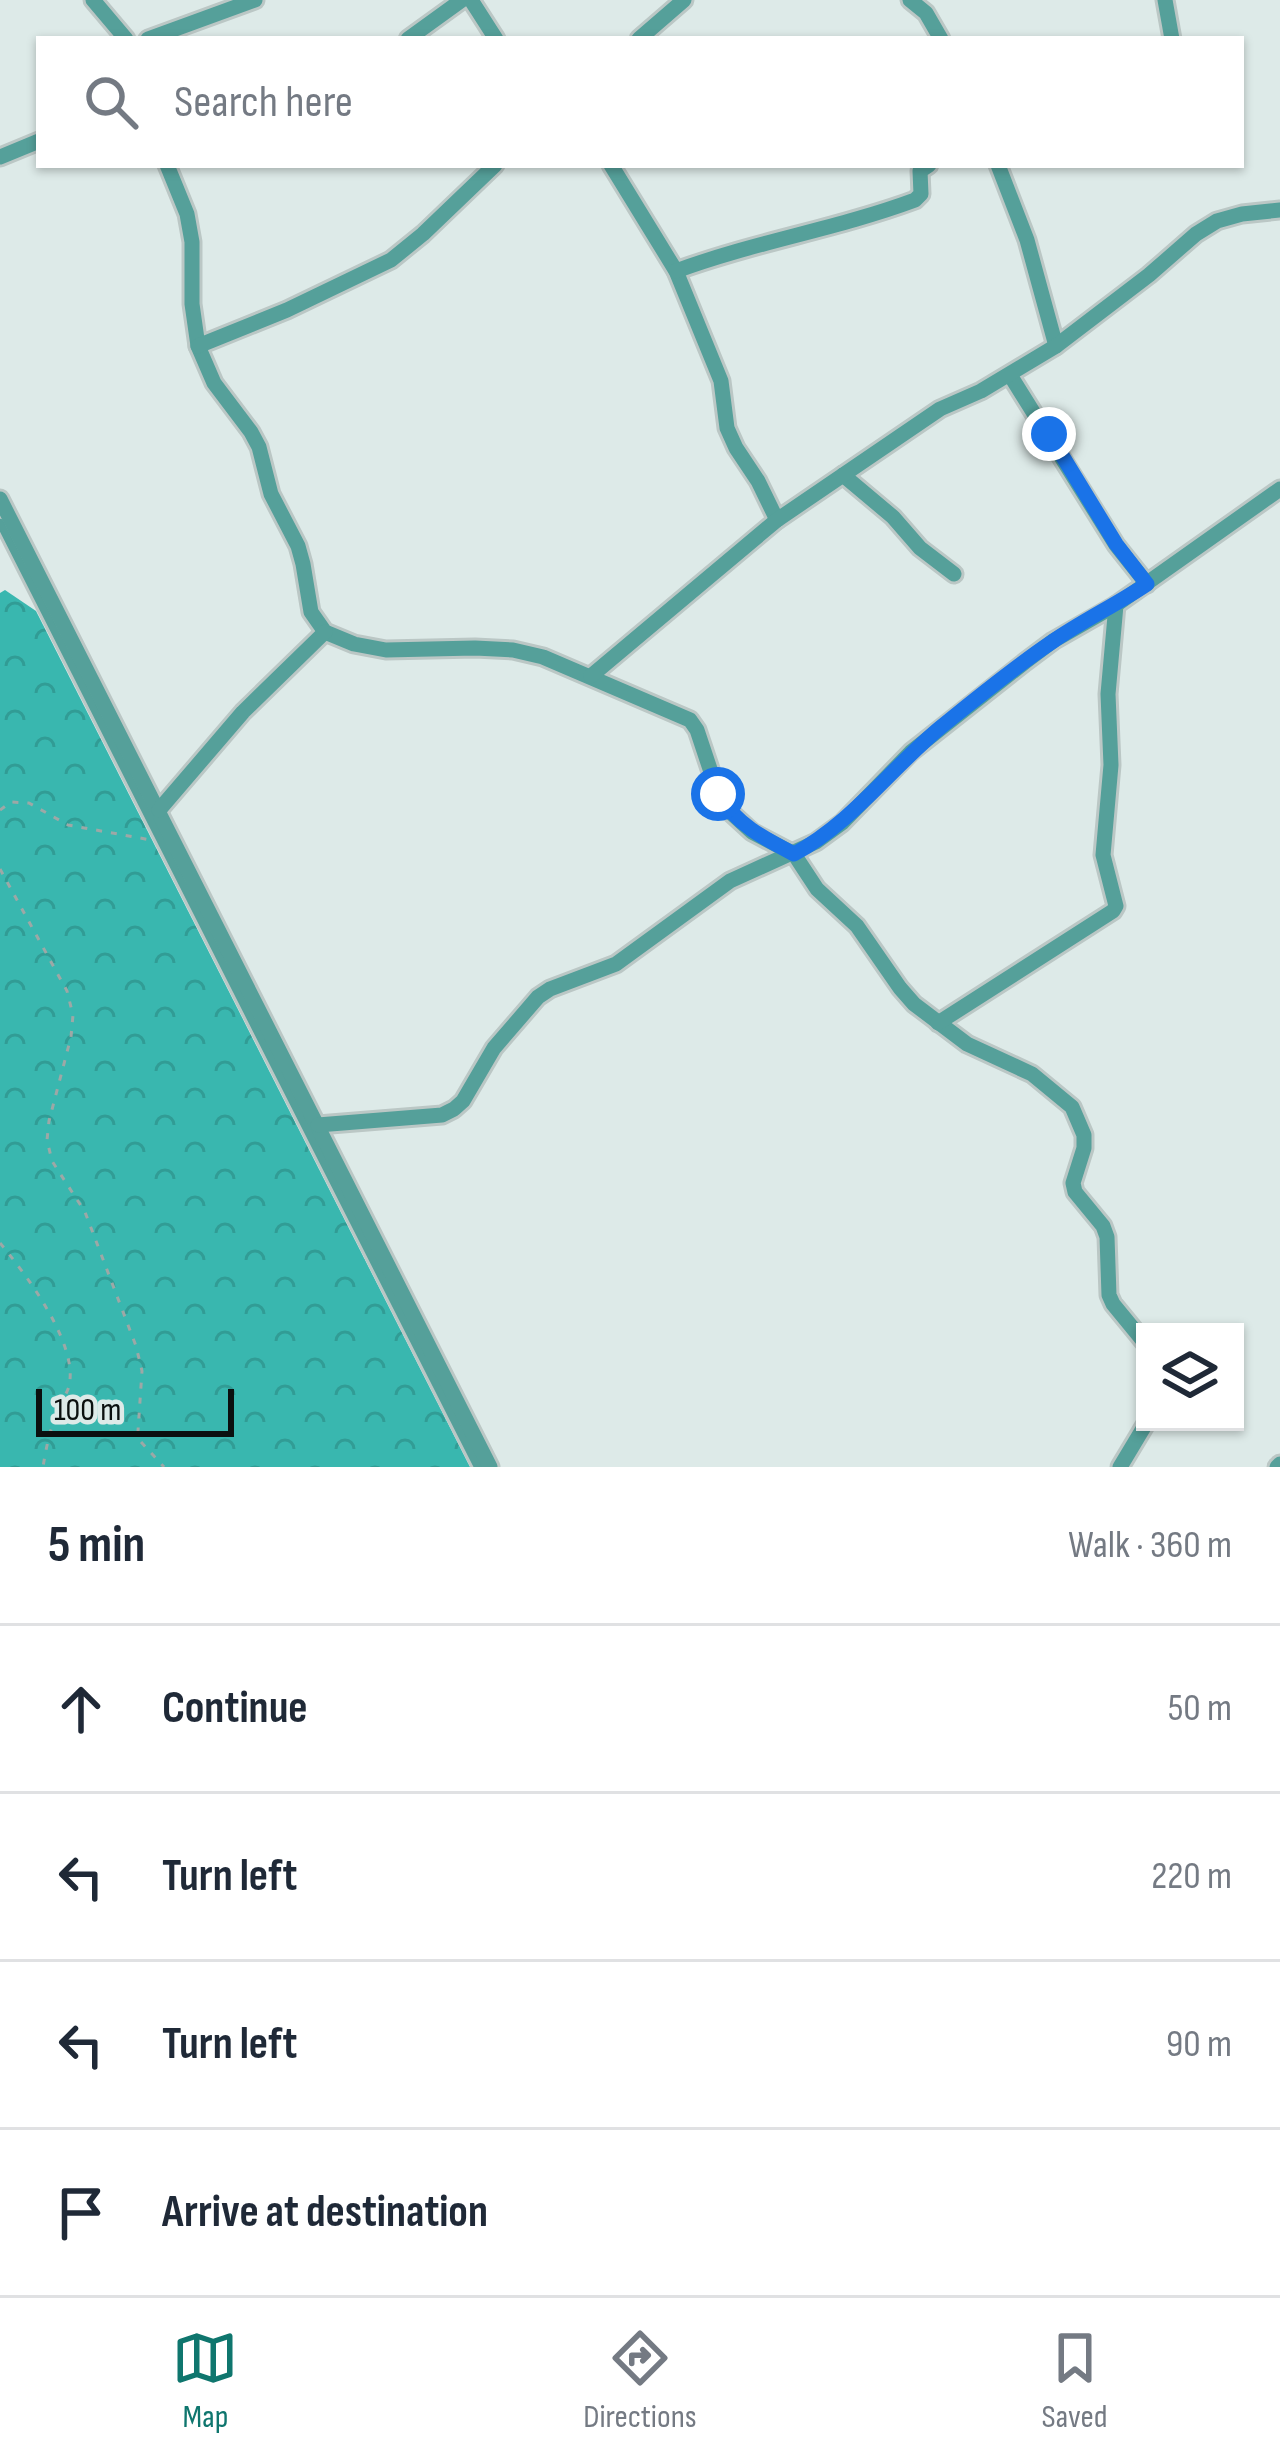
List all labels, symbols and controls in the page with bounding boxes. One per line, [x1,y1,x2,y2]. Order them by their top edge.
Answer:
search box [36,36,1244,168]
icon: search [78,69,144,135]
text: Search here [174,75,353,130]
route end [1022,407,1076,461]
route start [691,767,745,821]
map controls [1136,1323,1244,1431]
button: layers [1136,1323,1244,1431]
scale bar [36,1383,234,1436]
text: 100 m [54,1390,121,1430]
text: 5 min [48,1515,145,1576]
text: Walk · 360 m [1068,1522,1232,1569]
icon: ahead [48,1676,114,1742]
text: Continue [162,1681,308,1736]
text: 50 m [1168,1685,1232,1732]
icon: left [48,1844,114,1910]
text: Turn left [162,1849,297,1904]
text: 220 m [1151,1853,1232,1900]
icon: left [48,2012,114,2078]
text: Turn left [162,2017,297,2072]
text: 90 m [1166,2021,1232,2068]
icon: arrive [48,2180,114,2246]
text: Arrive at destination [162,2185,488,2240]
tab: Map [172,2325,238,2437]
tab: Directions [583,2325,697,2437]
tab: Saved [1041,2325,1108,2437]

